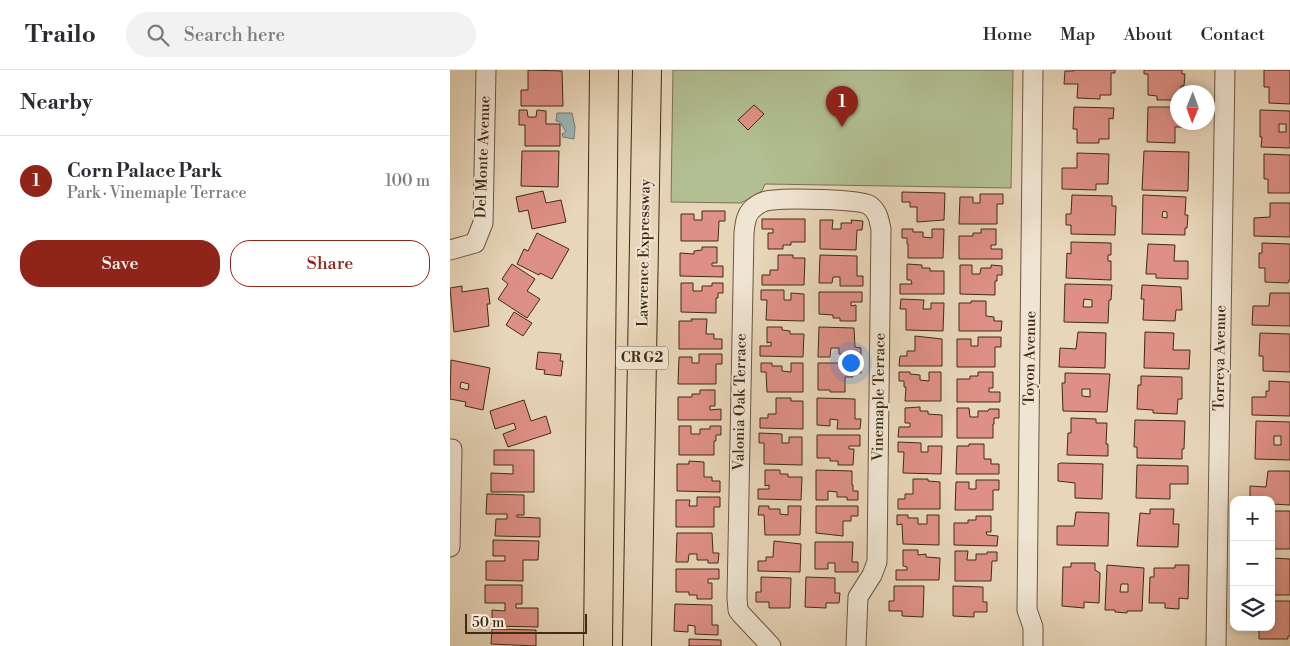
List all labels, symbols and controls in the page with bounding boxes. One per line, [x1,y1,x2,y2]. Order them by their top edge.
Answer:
search box [126,12,476,57]
text: Trailo [25,20,96,50]
icon: search [144,21,172,49]
text: Search here [184,23,285,47]
text: Home [983,23,1032,46]
text: Map [1060,23,1096,46]
text: About [1124,23,1173,46]
text: Contact [1201,23,1265,46]
north arrow [1170,85,1215,130]
pin: 1 [826,86,858,127]
text: Nearby [20,90,93,116]
street label: Del Monte Avenue [471,95,495,219]
text: Corn Palace Park [67,159,222,183]
text: 1 [32,171,40,191]
text: 100 m [385,171,430,191]
street label: Lawrence Expressway [633,178,655,327]
text: Park · Vinemaple Terrace [67,183,247,203]
button: Save [20,240,220,287]
button: Share [230,240,430,287]
street label: Torreya Avenue [1210,305,1230,411]
street label: Toyon Avenue [1020,311,1040,405]
street label: Valonia Oak Terrace [729,333,751,472]
street label: Vinemaple Terrace [868,333,890,462]
road number: CR G2 [616,346,668,370]
your location [838,350,864,376]
map controls [1230,496,1275,631]
button: + [1230,496,1275,541]
button: − [1230,541,1275,586]
button: layers [1230,586,1275,631]
scale bar [465,611,588,634]
text: 50 m [472,614,504,632]

